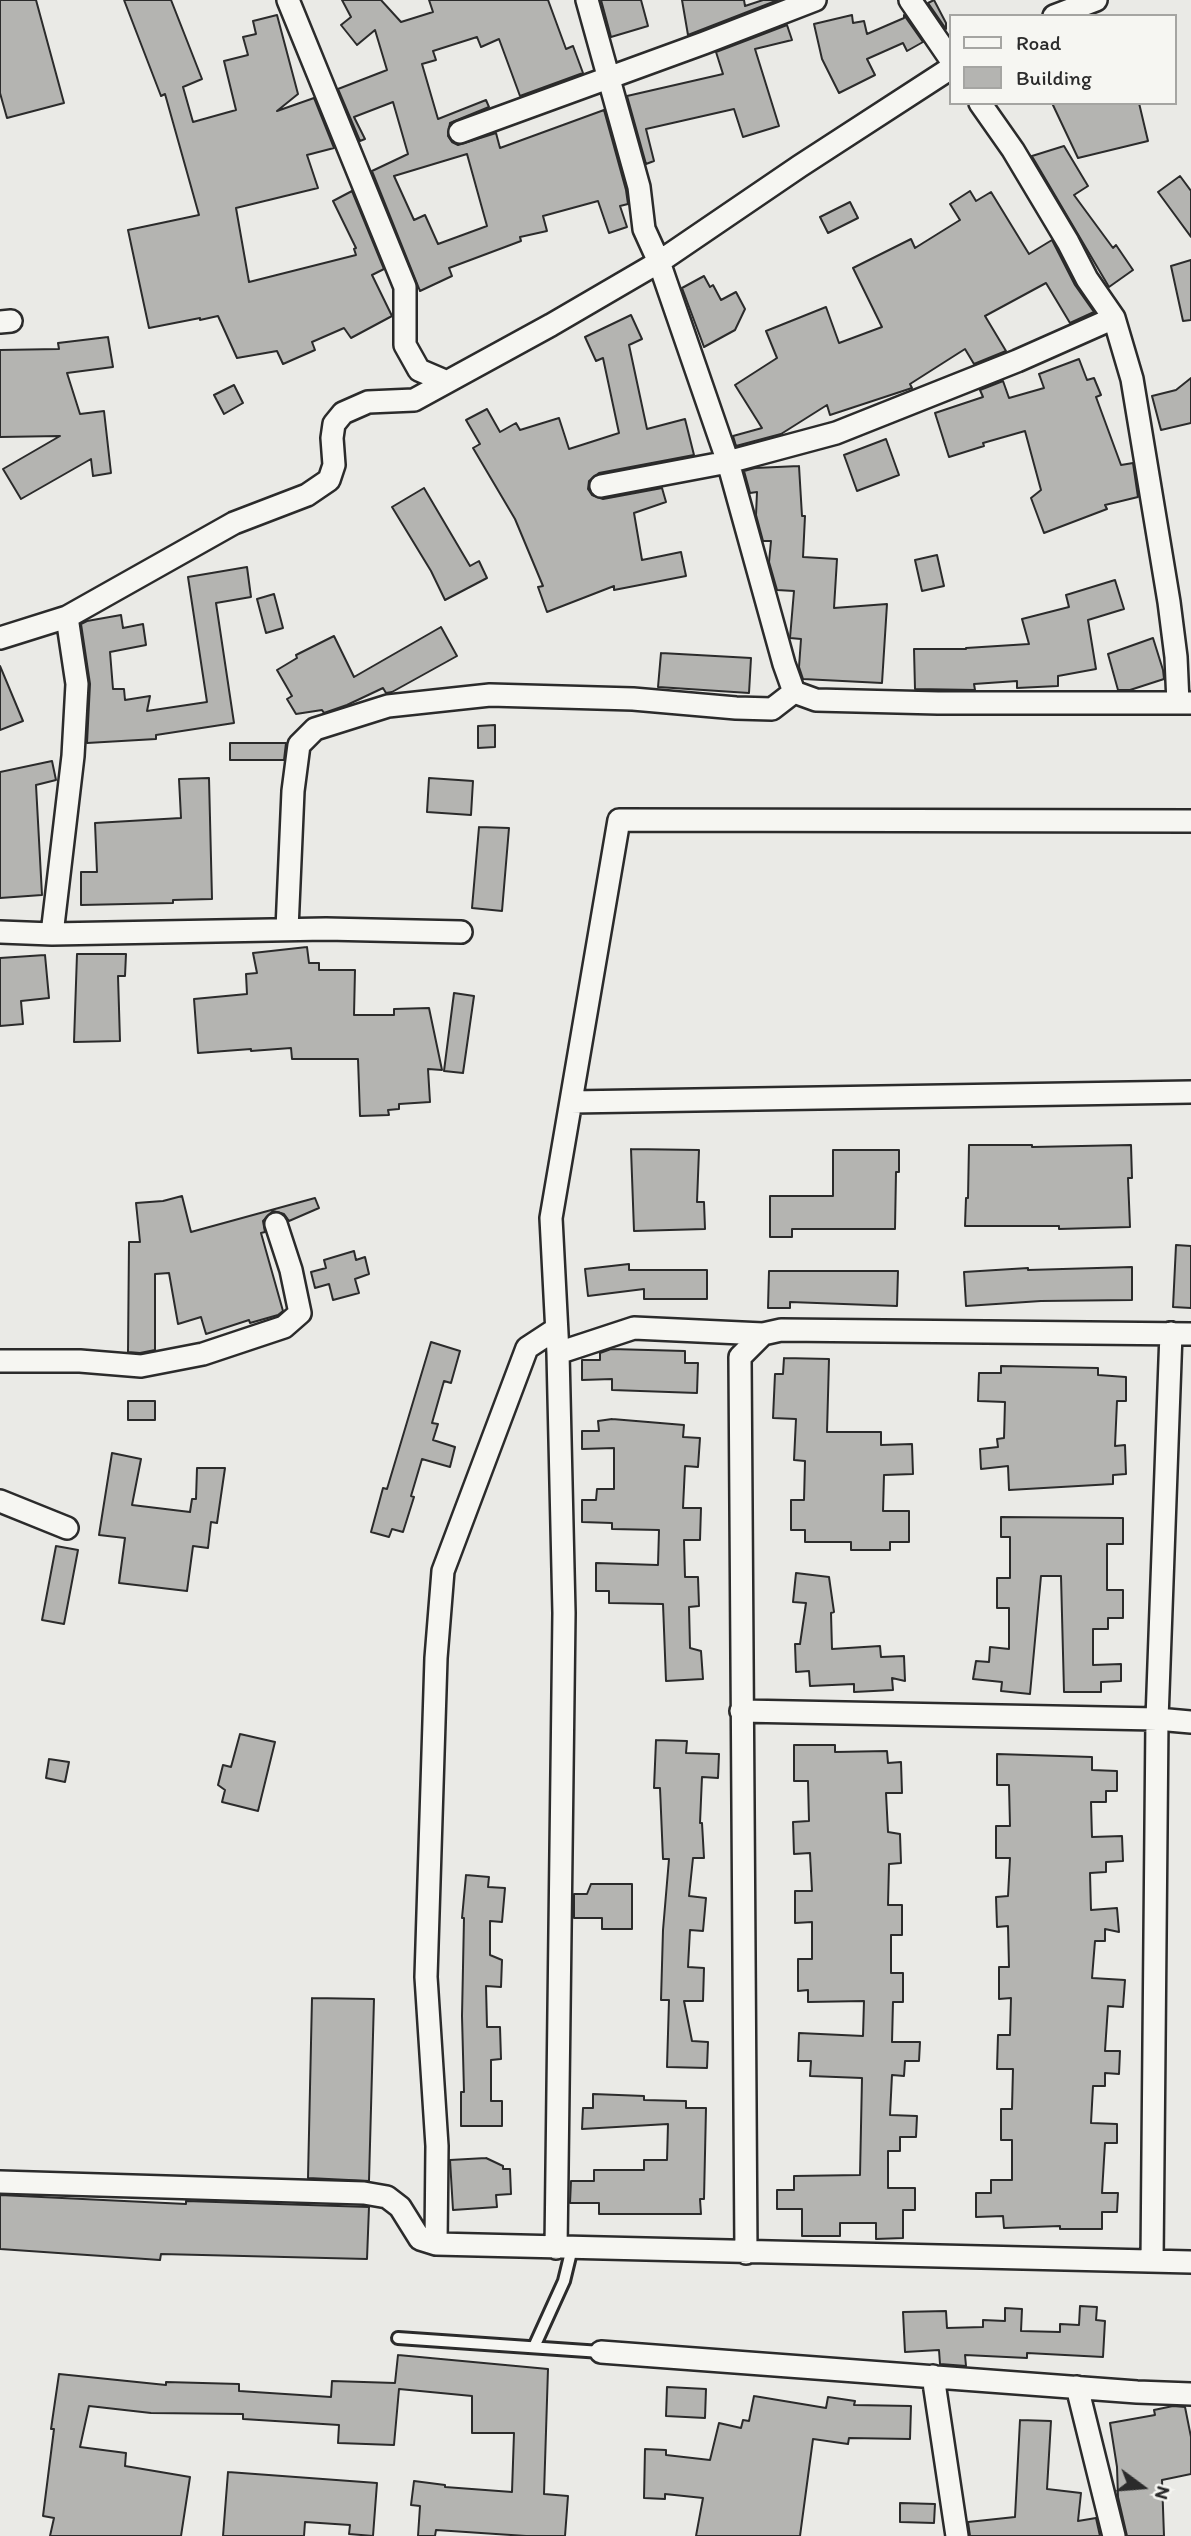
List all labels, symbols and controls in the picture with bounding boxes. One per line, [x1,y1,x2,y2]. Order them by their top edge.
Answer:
legend [950,14,1177,105]
text: Road [1016,30,1061,55]
text: Building [1016,65,1092,90]
north arrow [1107,2452,1177,2522]
text: N [1150,2484,1175,2502]

